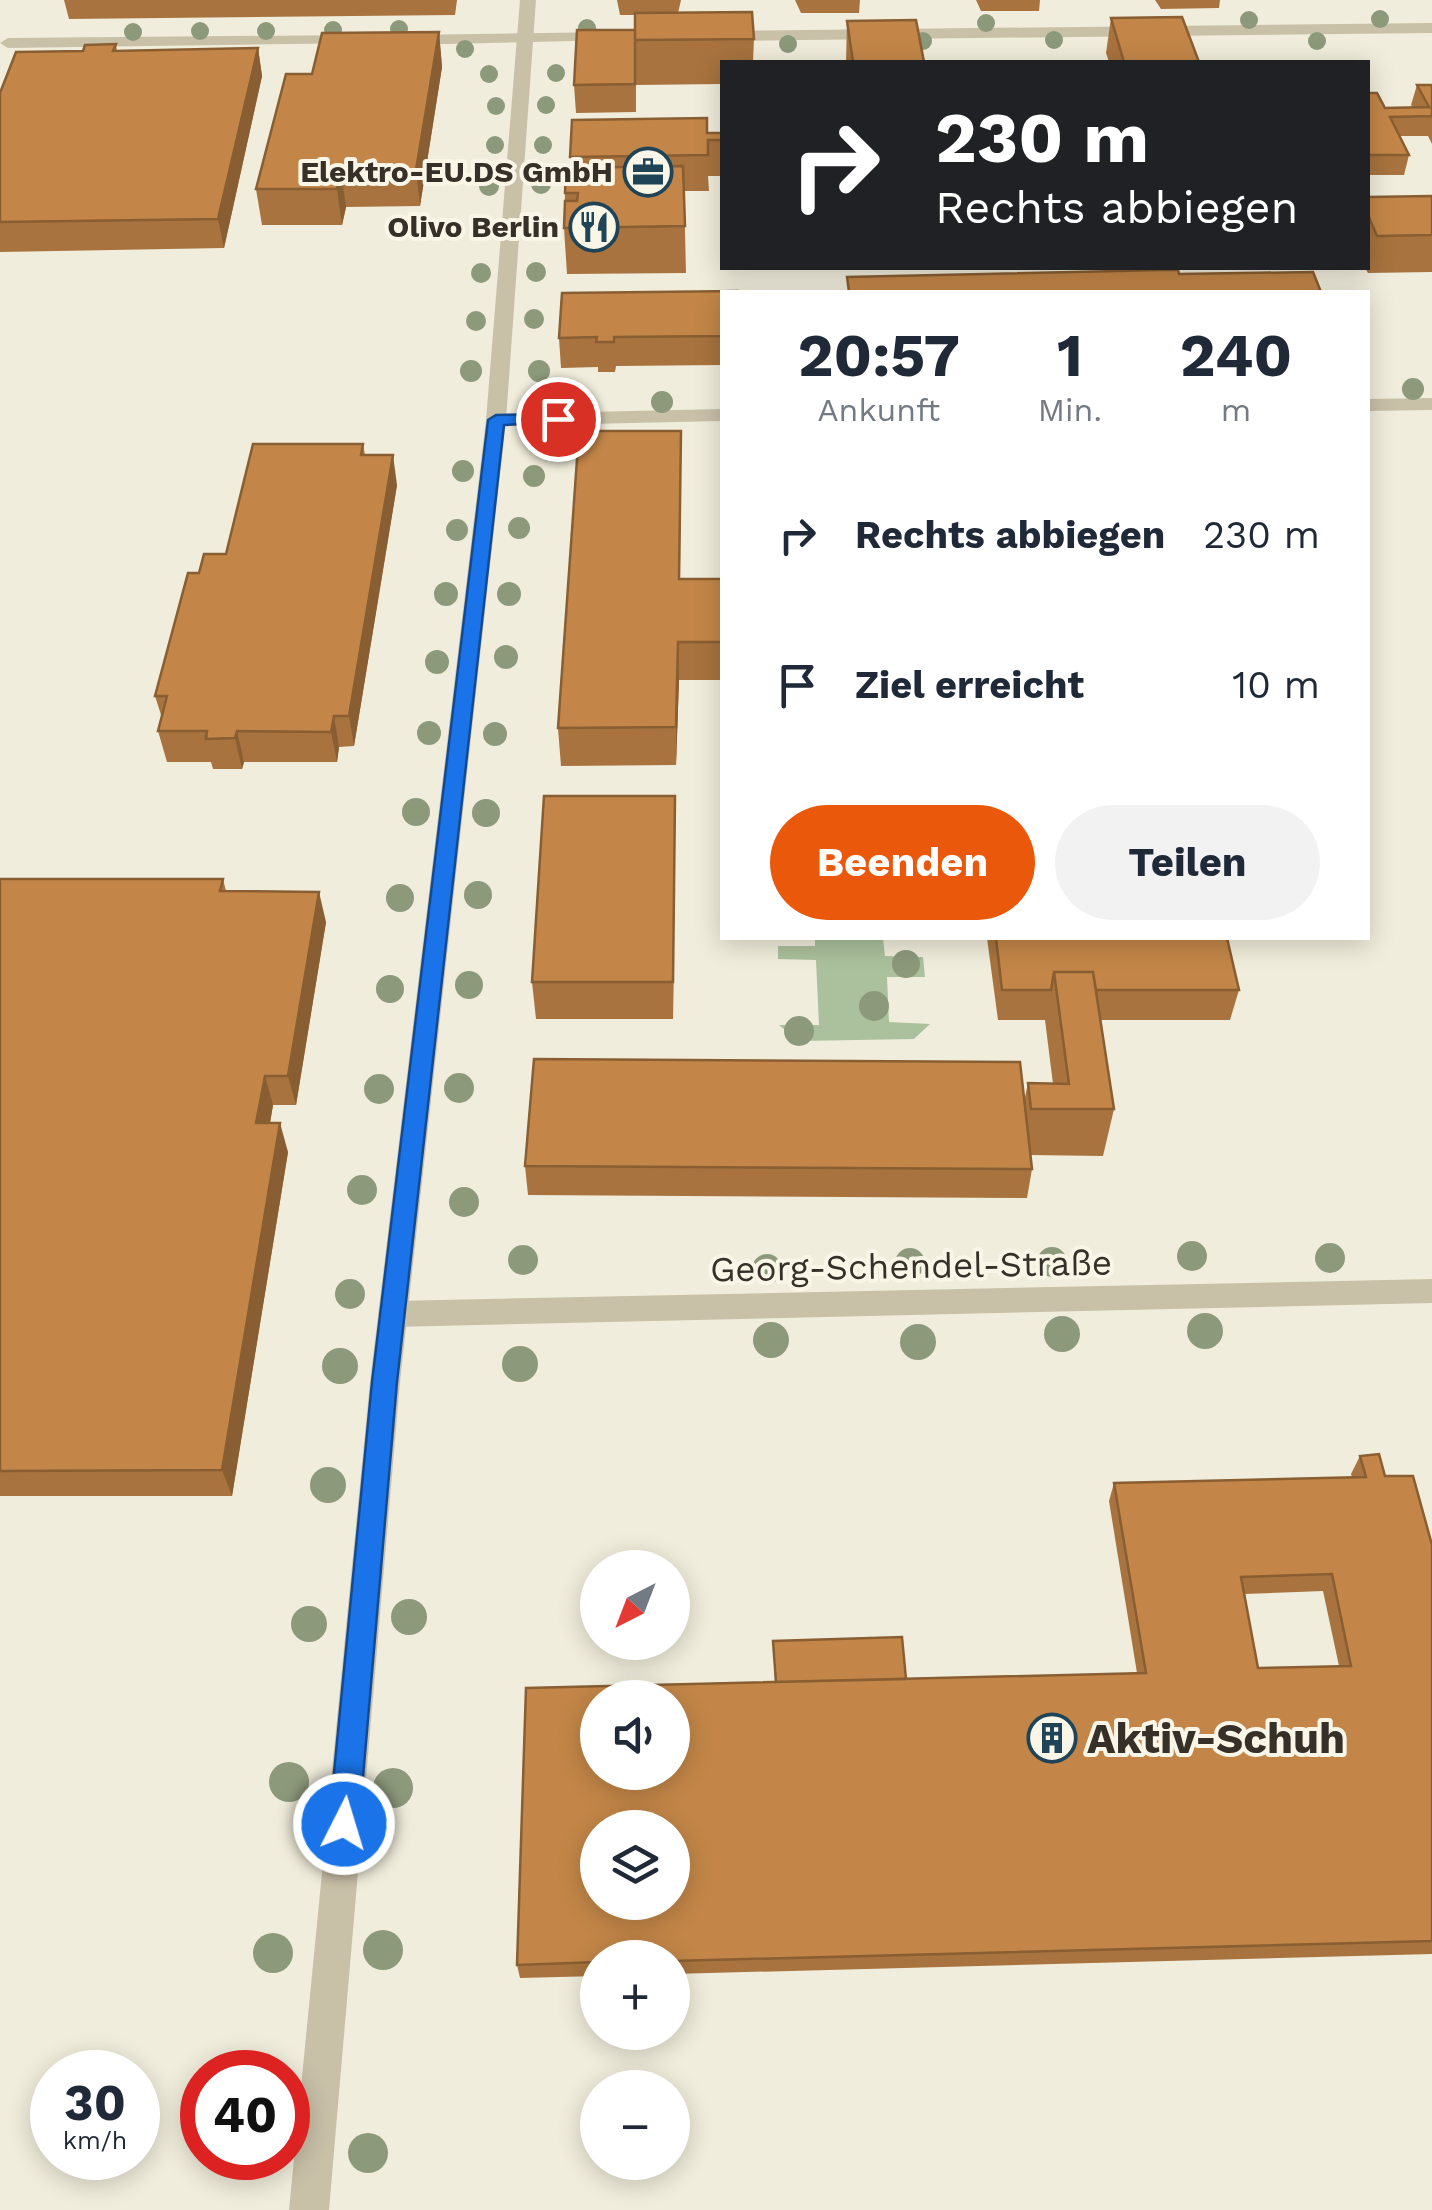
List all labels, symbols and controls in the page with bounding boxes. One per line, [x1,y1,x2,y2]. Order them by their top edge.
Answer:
text: 230 m [935,97,1149,179]
icon: right [770,100,900,230]
office icon: Elektro-EU.DS GmbH [622,146,674,198]
place label: Elektro-EU.DS GmbH [300,154,613,189]
text: Rechts abbiegen [935,181,1298,234]
restaurant icon: Olivo Berlin [568,201,620,253]
place label: Olivo Berlin [387,209,559,244]
text: 20:57 [798,320,960,391]
text: 1 [1057,320,1083,391]
text: 240 [1180,320,1292,391]
pin [516,377,601,462]
text: Ankunft [817,391,940,429]
text: Min. [1038,391,1102,429]
text: m [1221,391,1251,429]
icon: arrive [531,392,586,447]
icon: right [770,508,825,563]
text: Rechts abbiegen [855,513,1165,557]
text: 230 m [1203,513,1320,557]
icon: arrive [770,658,825,713]
text: Ziel erreicht [855,663,1084,707]
text: 10 m [1232,663,1320,707]
button: Beenden [770,805,1035,920]
button: Teilen [1055,805,1320,920]
street label: Georg-Schendel-Straße [710,1241,1112,1291]
north arrow [580,1550,690,1660]
map controls [580,1550,690,2180]
button: sound [580,1680,690,1790]
building icon: Aktiv-Schuh [1026,1712,1078,1764]
place label: Aktiv-Schuh [1087,1714,1345,1763]
position arrow [292,1772,396,1876]
button: layers [580,1810,690,1920]
button: + [580,1940,690,2050]
speed limit sign: 40 [180,2050,310,2180]
button: − [580,2070,690,2180]
text: 30 [64,2073,126,2132]
text: km/h [63,2126,127,2155]

